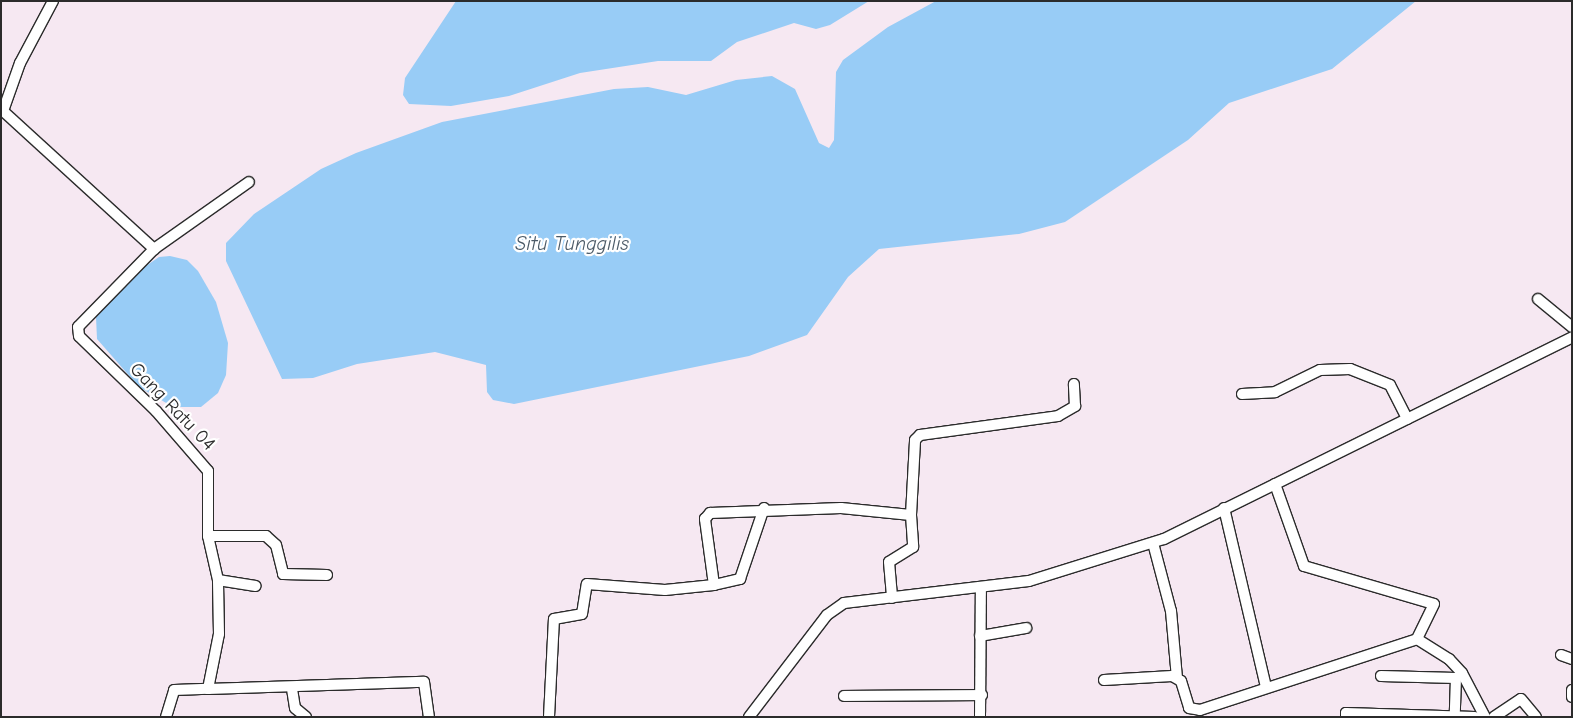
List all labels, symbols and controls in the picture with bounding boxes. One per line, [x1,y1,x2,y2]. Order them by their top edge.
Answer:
water label: Situ Tunggilis [515,231,629,255]
street label: Gang Ratu 04 [124,358,220,456]

